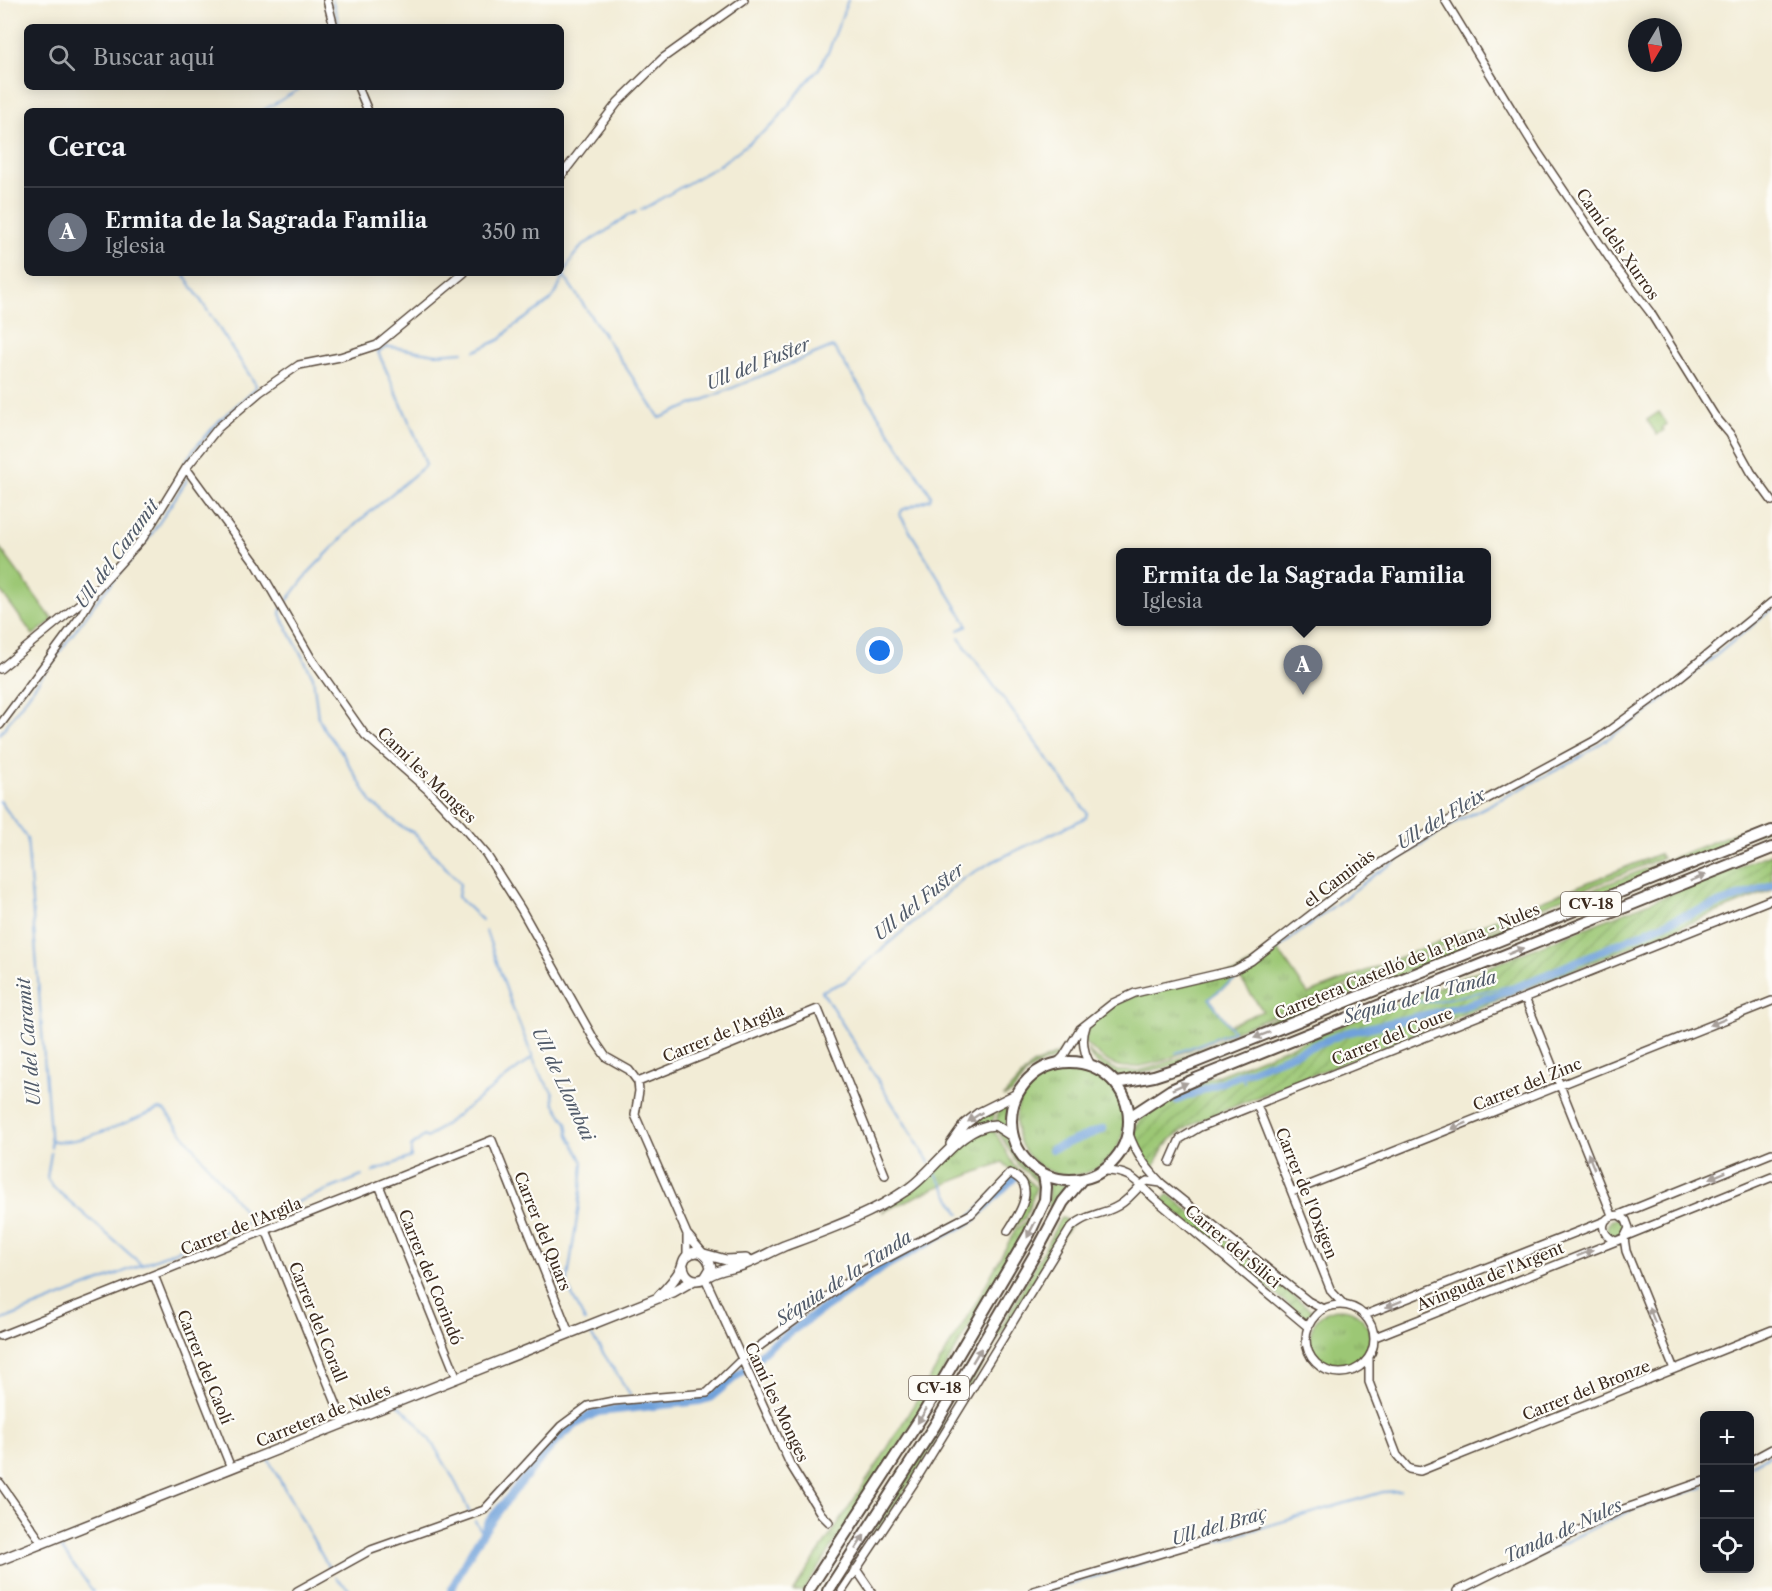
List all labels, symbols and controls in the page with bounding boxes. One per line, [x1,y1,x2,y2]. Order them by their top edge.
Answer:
north arrow [1628,18,1682,72]
search box [24,24,564,90]
icon: search [45,41,78,74]
text: Buscar aquí [93,44,215,71]
text: Cerca [48,131,126,163]
street label: Camí dels Xurros [1572,184,1664,304]
text: Ermita de la Sagrada Familia [105,207,428,234]
text: A [60,220,75,244]
text: 350 m [482,220,540,244]
text: Iglesia [105,234,165,258]
water label: Ull del Fuster [703,332,815,395]
water label: Ull del Caramit [70,494,165,613]
popup [1116,548,1491,626]
text: Ermita de la Sagrada Familia [1142,562,1465,589]
text: Iglesia [1142,589,1203,613]
your location [865,636,894,665]
pin: A [1284,646,1322,695]
street label: Camí les Monges [373,723,481,827]
water label: Ull del Fleix [1392,783,1491,854]
street label: el Caminàs [1299,845,1379,911]
water label: Ull del Fuster [869,858,970,945]
one-way arrow [1689,873,1707,883]
road number: CV-18 [1561,892,1621,916]
street label: Carretera Castelló de la Plana - Nules [1272,898,1542,1023]
one-way arrow [1508,945,1526,955]
water label: Séquia de la Tanda [1340,966,1499,1028]
water label: Ull del Caramit [12,975,46,1107]
street label: Carrer de l'Argila [659,999,787,1066]
street label: Carrer del Coure [1328,1003,1456,1069]
one-way arrow [1708,1017,1726,1027]
water label: Ull de Llombai [527,1024,600,1146]
one-way arrow [1253,1031,1271,1040]
street label: Carrer del Zinc [1470,1053,1584,1115]
one-way arrow [1171,1081,1189,1091]
one-way arrow [968,1111,984,1123]
one-way arrow [1449,1121,1467,1131]
street label: Carrer de l'Oxigen [1272,1125,1342,1261]
one-way arrow [1585,1152,1595,1170]
street label: Carrer del Quars [510,1169,576,1294]
one-way arrow [1708,1170,1726,1180]
street label: Carrer de l'Argila [177,1192,305,1259]
street label: Carrer del Silici [1181,1200,1285,1292]
street label: Carrer del Corindó [395,1206,467,1348]
one-way arrow [1026,1221,1036,1238]
water label: Séquia de la Tanda [771,1226,916,1331]
street label: Avinguda de l'Argent [1413,1237,1567,1315]
one-way arrow [1576,1247,1594,1257]
street label: Carrer del Corall [285,1259,351,1385]
one-way arrow [1385,1300,1403,1310]
one-way arrow [1647,1306,1656,1324]
street label: Carrer del Caolí [173,1307,237,1427]
street label: Camí les Monges [741,1339,813,1465]
one-way arrow [971,1347,982,1363]
street label: Carrer del Bronze [1519,1355,1653,1425]
road number: CV-18 [909,1376,969,1400]
street label: Carretera de Nules [253,1379,393,1451]
one-way arrow [916,1408,927,1424]
map controls [1700,1411,1754,1573]
button: + [1700,1411,1754,1465]
button: − [1700,1465,1754,1519]
water label: Tanda de Nules [1500,1494,1626,1568]
water label: Ull del Braç [1168,1502,1270,1550]
button: locate [1700,1519,1754,1573]
one-way arrow [854,1534,865,1550]

